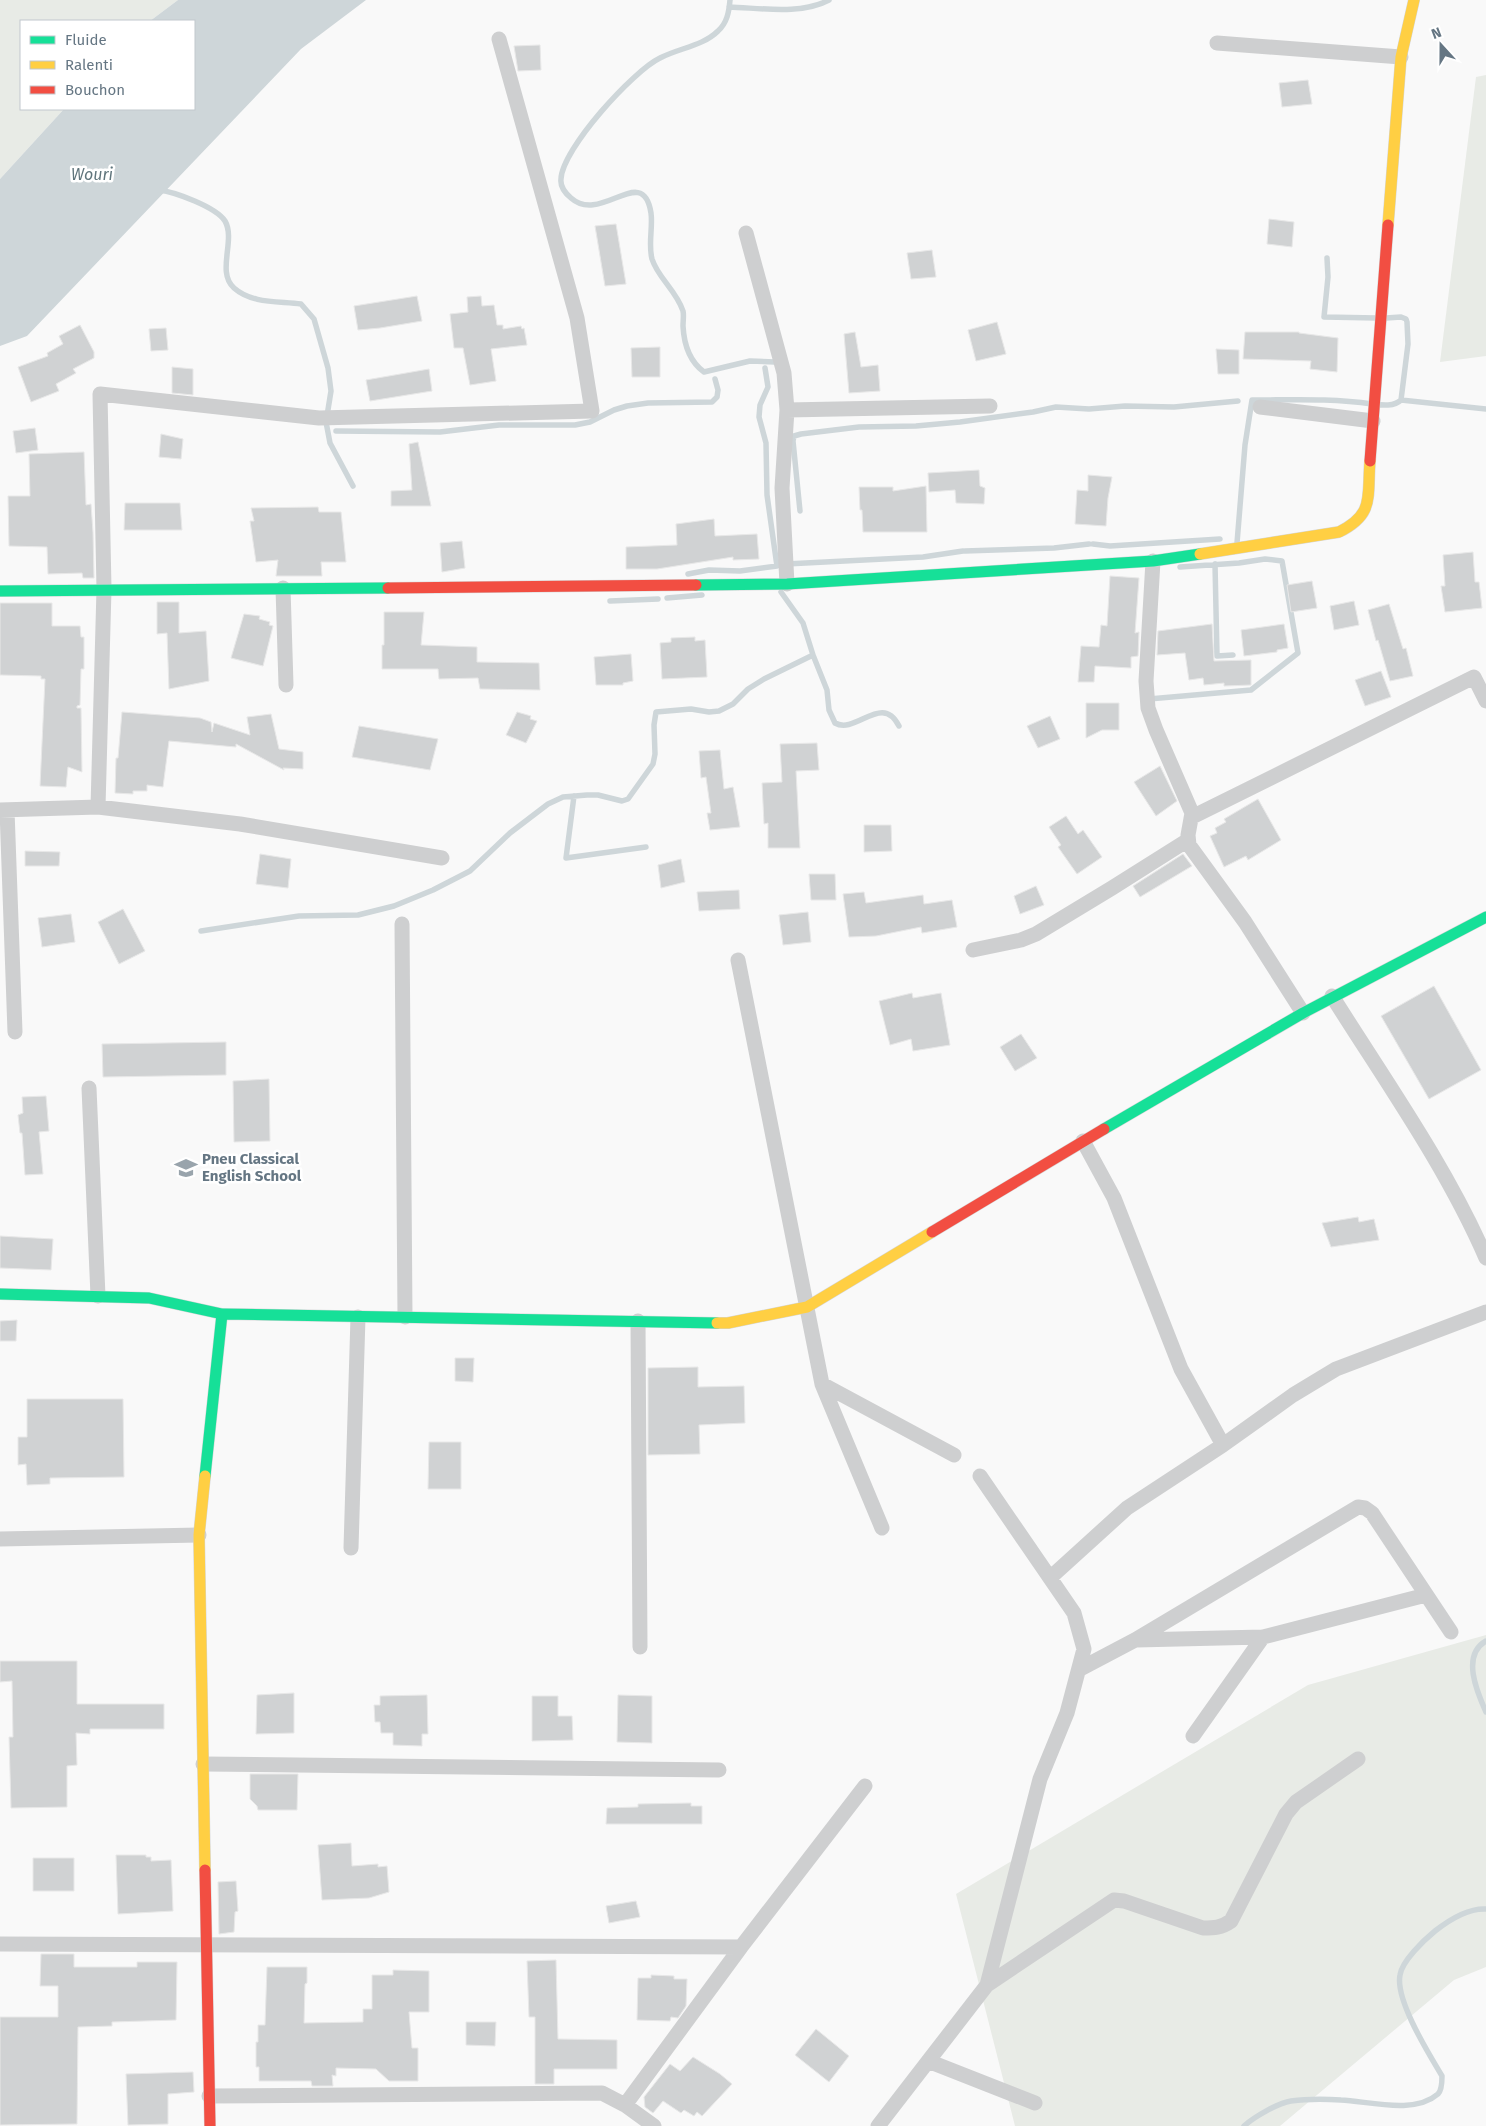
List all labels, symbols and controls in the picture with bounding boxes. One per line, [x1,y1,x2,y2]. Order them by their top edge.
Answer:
legend [20,20,195,110]
north arrow [1416,20,1466,70]
text: N [1429,24,1444,43]
text: Fluide [65,31,107,49]
text: Ralenti [65,56,113,74]
text: Bouchon [65,81,125,99]
water label: Wouri [71,165,114,184]
place label: Pneu Classical English School [202,1150,302,1185]
school or university icon: Pneu Classical English School [173,1155,199,1181]

